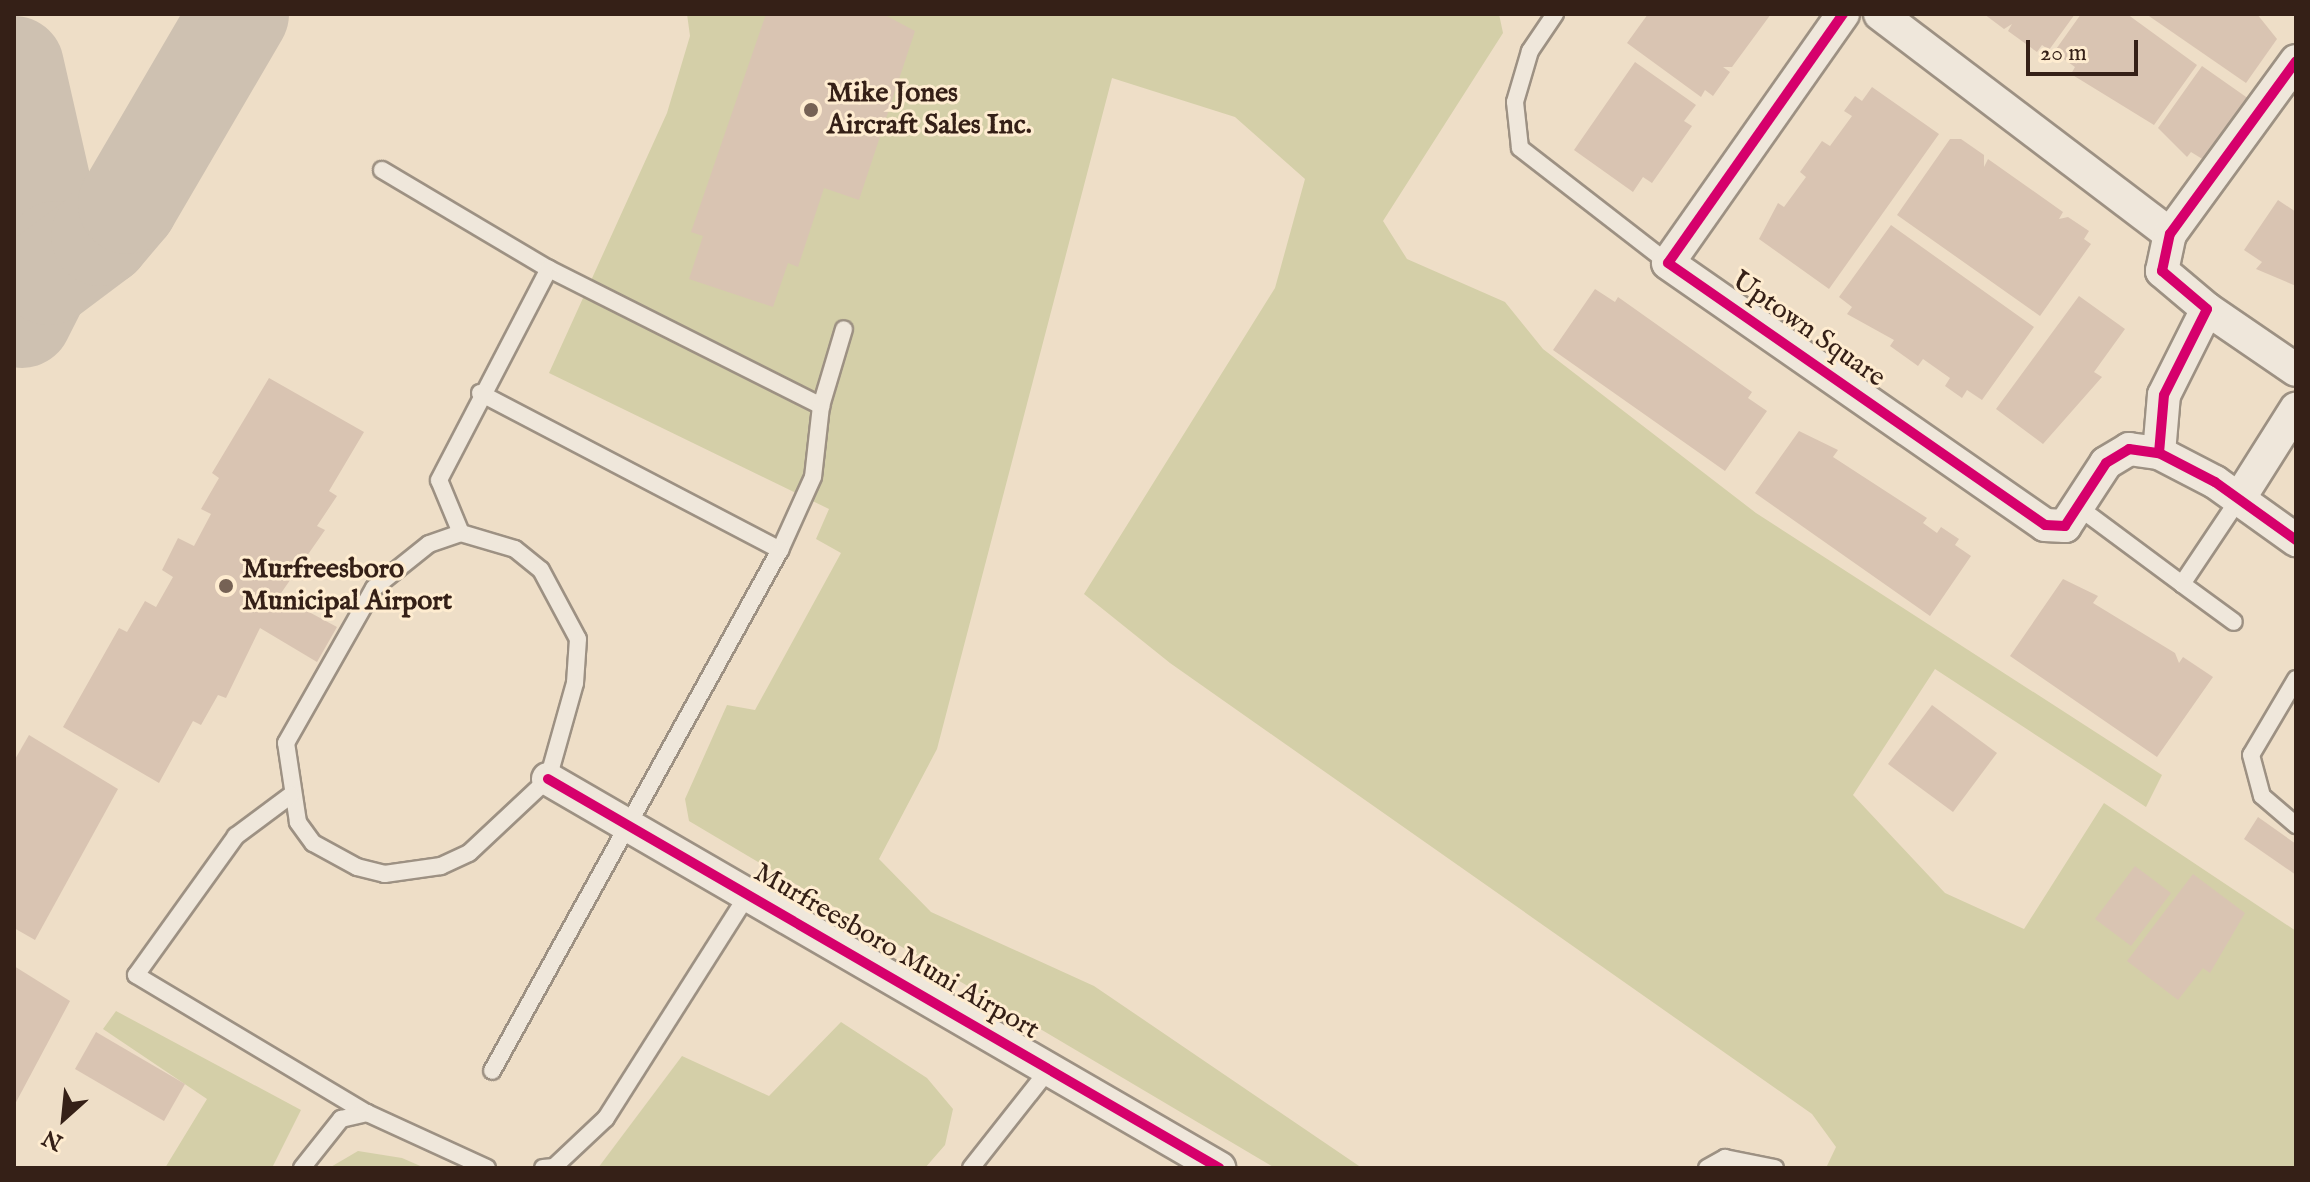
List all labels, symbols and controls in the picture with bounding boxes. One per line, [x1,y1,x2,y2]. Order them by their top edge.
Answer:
scale bar [2030,24,2142,74]
text: 20 m [2040,38,2087,69]
place label: Mike Jones Aircraft Sales Inc. [827,77,1032,143]
marker: Mike Jones Aircraft Sales Inc. [802,101,820,119]
street label: Uptown Square [1725,265,1891,395]
place label: Murfreesboro Municipal Airport [242,553,452,619]
marker: Murfreesboro Municipal Airport [217,577,235,595]
street label: Murfreesboro Muni Airport [747,856,1045,1048]
north arrow [24,1078,104,1158]
text: N [38,1123,68,1156]

